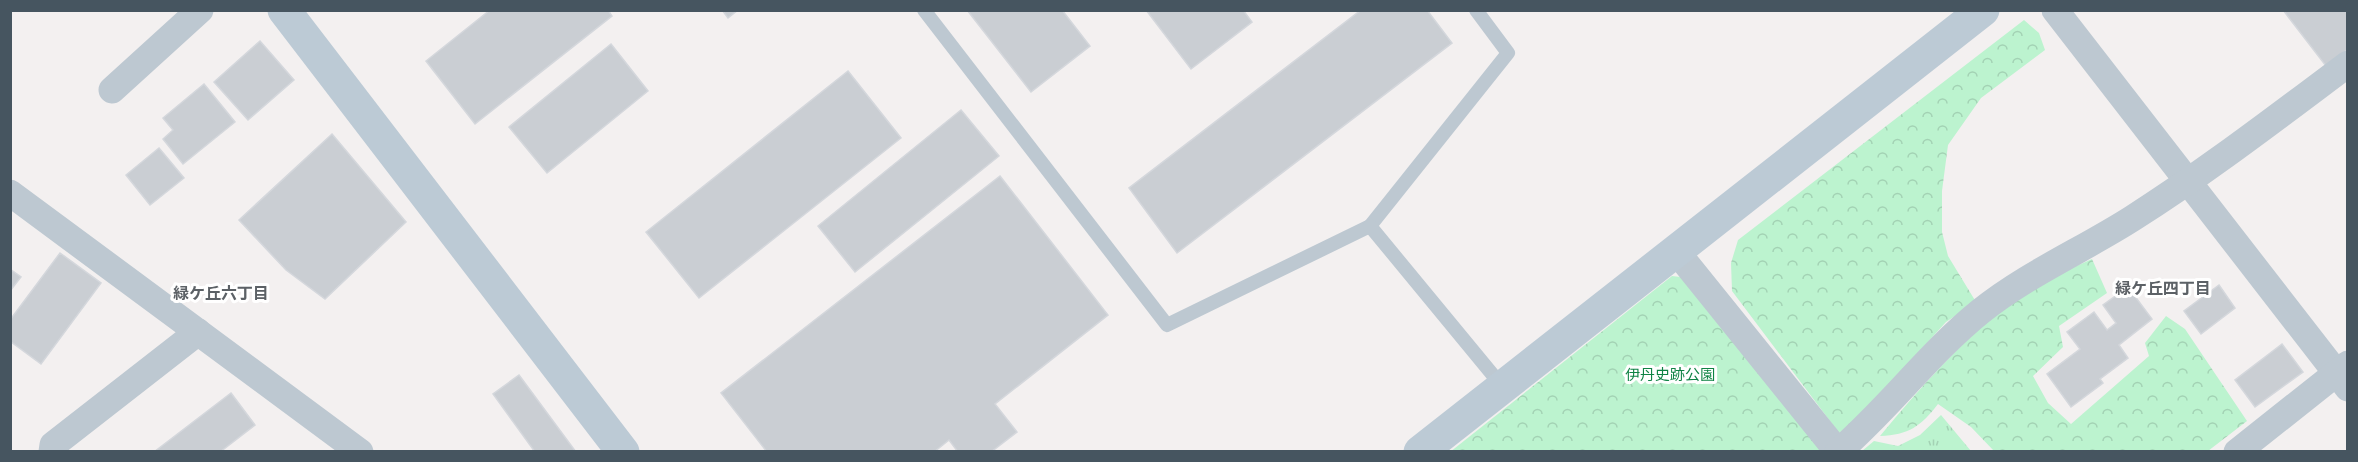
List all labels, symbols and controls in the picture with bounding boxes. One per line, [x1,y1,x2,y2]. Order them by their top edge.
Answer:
district label: 緑ケ丘四丁目 [2115,279,2211,298]
district label: 緑ケ丘六丁目 [173,284,269,303]
park label: 伊丹史跡公園 [1625,366,1715,384]

